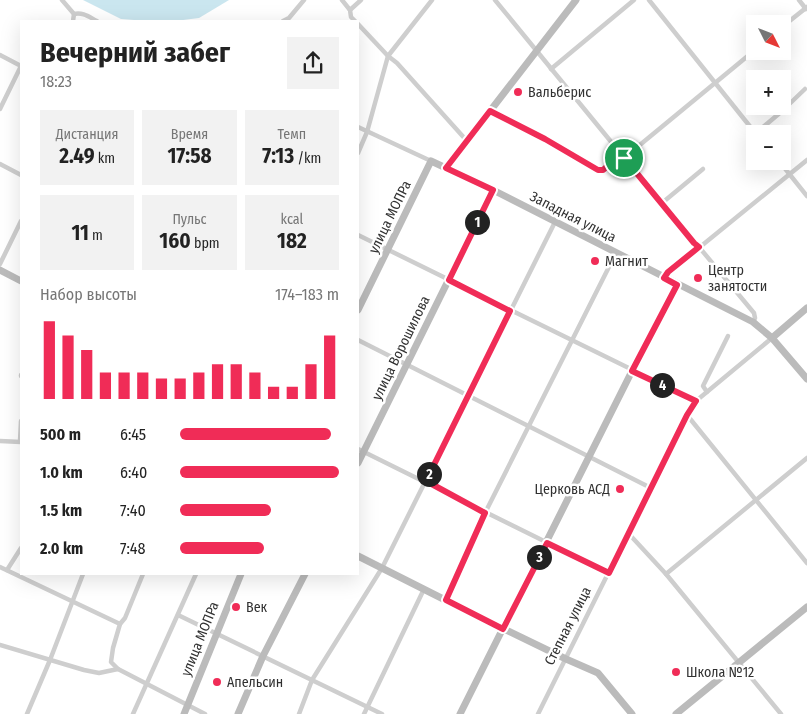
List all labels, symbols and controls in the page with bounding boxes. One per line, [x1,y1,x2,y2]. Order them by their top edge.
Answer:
north arrow [746,15,791,60]
map controls [746,15,791,170]
text: Вечерний забег [40,36,230,69]
button: share [287,37,339,89]
button: + [746,70,791,115]
text: 18:23 [40,72,72,91]
place label: Вальберис [528,84,591,101]
marker: Вальберис [512,86,524,98]
button: − [746,125,791,170]
text: Дистанция [56,126,119,143]
text: Время [171,126,208,143]
text: Темп [278,126,306,143]
pin [603,137,645,179]
text: 2.49 [59,143,95,169]
text: 17:58 [167,143,212,169]
text: 7:13 [262,143,294,169]
icon: arrive [610,144,638,172]
text: km [95,150,115,167]
text: /km [294,150,321,167]
street label: улица МОПРа [365,178,415,256]
street label: Западная улица [527,188,619,246]
pin: 1 [464,210,490,234]
text: Пульс [172,211,207,228]
text: kcal [280,211,303,228]
text: 1 [475,214,480,231]
text: 11 [71,220,89,246]
text: m [89,227,103,244]
text: 160 [159,228,191,254]
text: 182 [277,228,307,254]
text: bpm [191,235,220,252]
place label: Магнит [605,253,648,270]
marker: Магнит [589,255,601,267]
place label: Центр занятости [708,262,767,295]
marker: Центр занятости [692,272,704,284]
text: Набор высоты [40,285,137,304]
text: 174–183 m [275,285,339,304]
street label: улица Ворошилова [368,293,434,403]
pin: 4 [650,372,674,398]
text: 4 [659,377,666,394]
text: 500 m [40,425,81,444]
text: 6:45 [120,425,146,444]
pin: 2 [416,462,442,486]
text: 1.0 km [40,463,83,482]
text: 6:40 [120,463,147,482]
text: 2 [426,466,433,483]
place label: Церковь АСД [534,481,610,498]
marker: Церковь АСД [614,483,626,495]
text: 1.5 km [40,501,82,520]
text: 7:40 [120,501,146,520]
text: 2.0 km [40,539,83,558]
text: 7:48 [120,539,146,558]
pin: 3 [526,544,552,570]
text: 3 [536,549,543,566]
street label: Степная улица [541,584,595,668]
street label: улица МОПРа [177,599,223,679]
place label: Век [246,599,268,616]
marker: Век [230,601,242,613]
place label: Школа №12 [686,664,754,681]
marker: Школа №12 [670,666,682,678]
place label: Апельсин [227,674,283,691]
marker: Апельсин [211,676,223,688]

